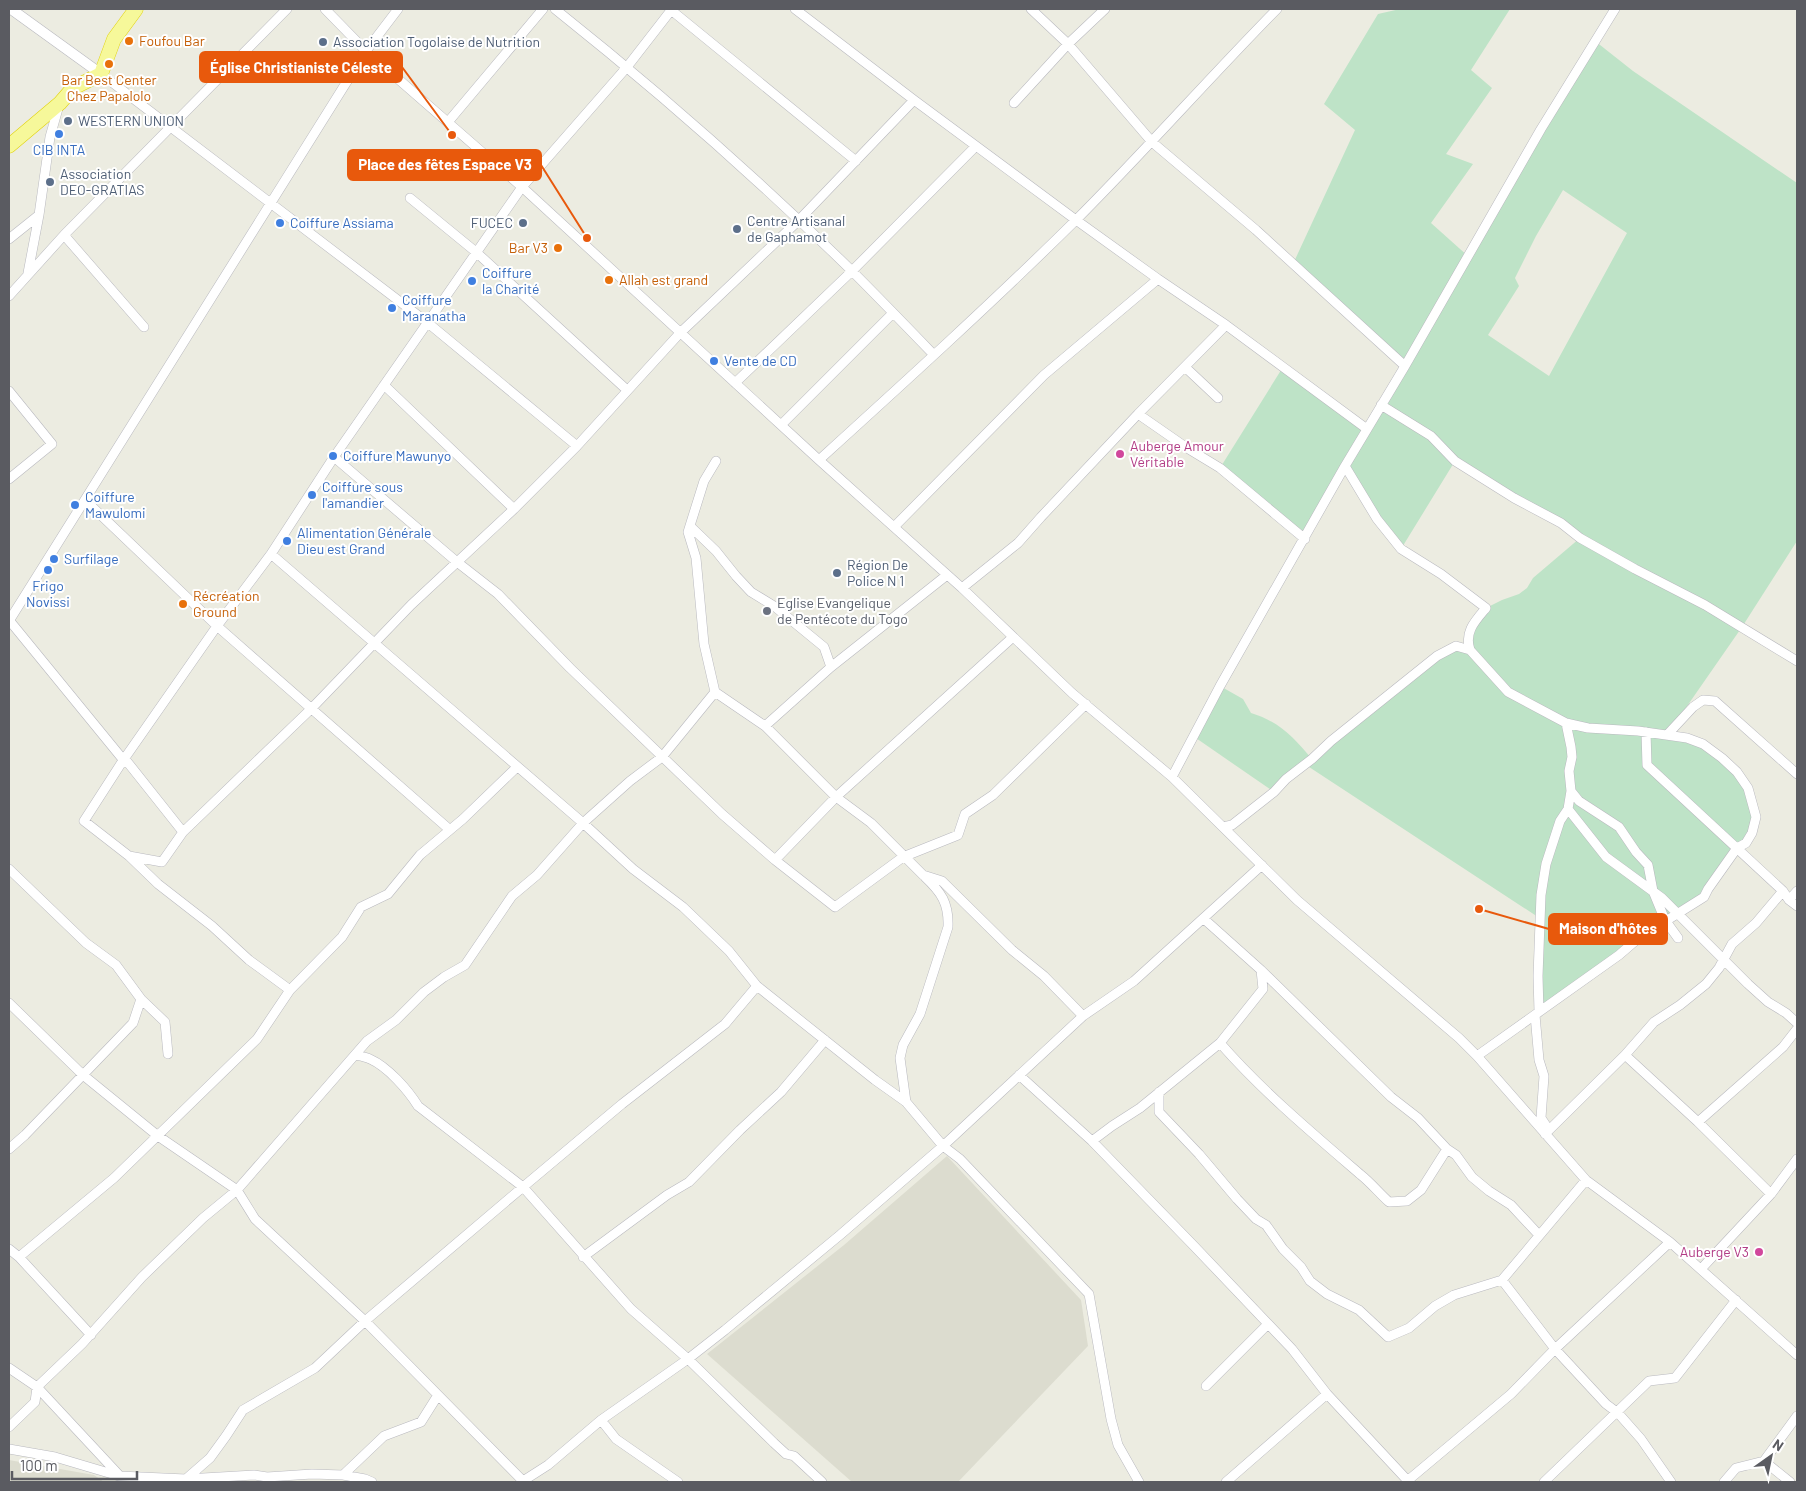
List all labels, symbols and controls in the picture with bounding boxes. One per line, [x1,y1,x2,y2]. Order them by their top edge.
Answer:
place label: Foufou Bar [139,32,205,49]
place label: Association Togolaise de Nutrition [333,33,540,50]
marker: Foufou Bar [123,35,135,47]
marker: Association Togolaise de Nutrition [317,36,329,48]
callout: Église Christianiste Céleste [200,52,402,82]
marker: Bar Best Center Chez Papalolo [103,58,115,70]
text: Église Christianiste Céleste [210,58,392,76]
place label: Bar Best Center Chez Papalolo [61,71,157,104]
place label: WESTERN UNION [78,112,184,129]
marker: WESTERN UNION [62,115,74,127]
marker: CIB INTA [53,128,65,140]
place label: CIB INTA [33,141,86,158]
callout: Place des fêtes Espace V3 [348,150,541,180]
text: Place des fêtes Espace V3 [358,155,532,173]
place label: Association DEO-GRATIAS [60,165,144,198]
marker: Association DEO-GRATIAS [44,176,56,188]
place label: Centre Artisanal de Gaphamot [747,212,845,245]
place label: Coiffure Assiama [290,214,394,231]
place label: FUCEC [471,214,513,231]
marker: Coiffure Assiama [274,217,286,229]
marker: FUCEC [517,217,529,229]
marker: Centre Artisanal de Gaphamot [731,223,743,235]
place label: Bar V3 [509,239,548,256]
marker: Bar V3 [552,242,564,254]
place label: Coiffure la Charité [482,264,539,297]
place label: Allah est grand [619,271,708,288]
marker: Allah est grand [603,274,615,286]
marker: Coiffure la Charité [466,275,478,287]
place label: Coiffure Maranatha [402,291,466,324]
marker: Coiffure Maranatha [386,302,398,314]
place label: Vente de CD [724,352,797,369]
marker: Vente de CD [708,355,720,367]
place label: Auberge Amour Véritable [1130,437,1224,470]
place label: Coiffure Mawunyo [343,447,451,464]
marker: Auberge Amour Véritable [1114,448,1126,460]
marker: Coiffure Mawunyo [327,450,339,462]
place label: Coiffure sous l'amandier [322,478,403,511]
place label: Coiffure Mawulomi [85,488,146,521]
marker: Coiffure sous l'amandier [306,489,318,501]
marker: Coiffure Mawulomi [69,499,81,511]
place label: Alimentation Générale Dieu est Grand [297,524,431,557]
marker: Alimentation Générale Dieu est Grand [281,535,293,547]
place label: Surfilage [64,550,119,567]
marker: Surfilage [48,553,60,565]
place label: Région De Police N 1 [847,556,908,589]
marker: Frigo Novissi [42,564,54,576]
marker: Région De Police N 1 [831,567,843,579]
place label: Frigo Novissi [26,577,70,610]
place label: Récréation Ground [193,587,260,620]
place label: Eglise Evangelique de Pentécote du Togo [777,594,908,627]
marker: Récréation Ground [177,598,189,610]
marker: Eglise Evangelique de Pentécote du Togo [761,605,773,617]
callout: Maison d'hôtes [1549,914,1667,944]
text: Maison d'hôtes [1559,919,1657,937]
place label: Auberge V3 [1680,1243,1749,1260]
marker: Auberge V3 [1753,1246,1765,1258]
north arrow [1746,1431,1796,1481]
text: N [1770,1435,1787,1454]
scale bar [12,1448,138,1480]
text: 100 m [20,1456,58,1474]

